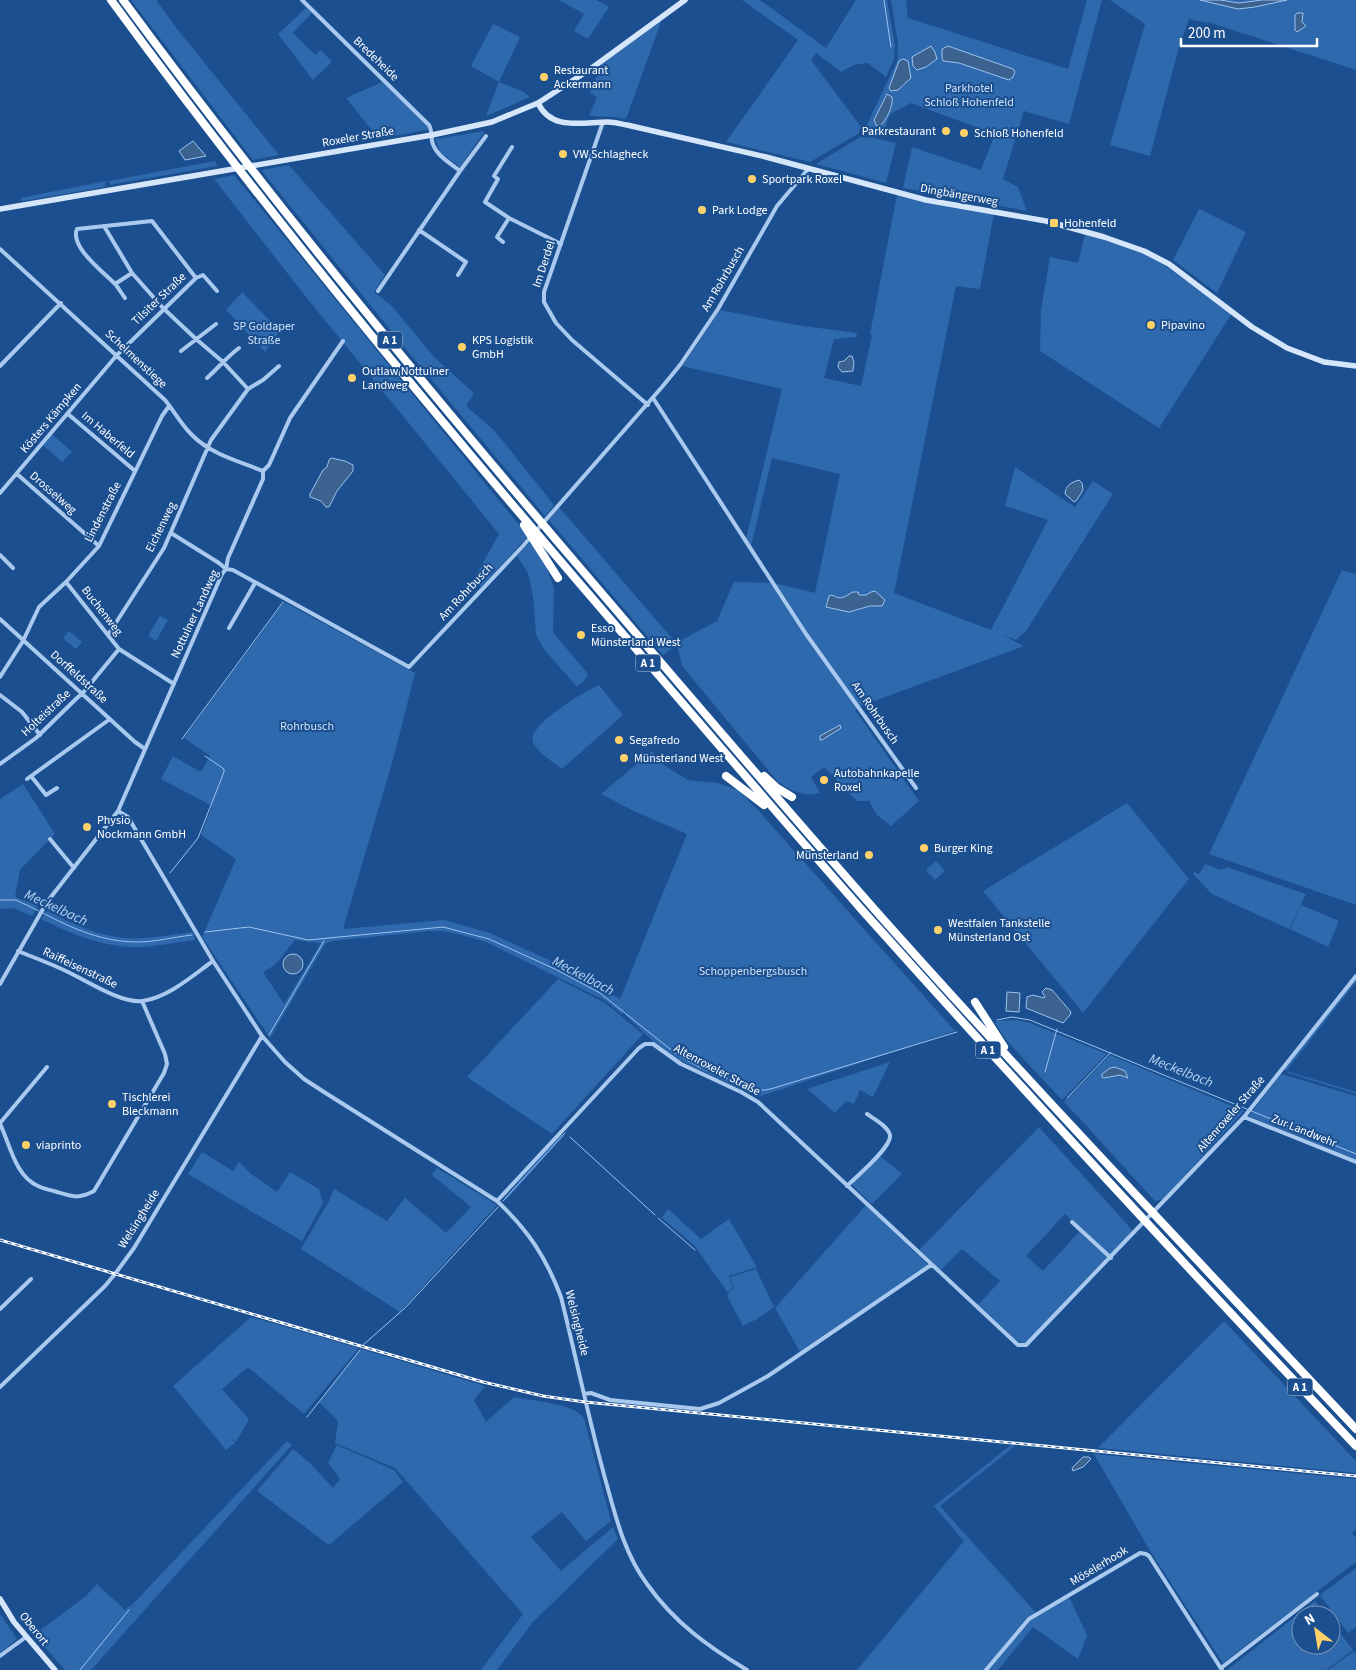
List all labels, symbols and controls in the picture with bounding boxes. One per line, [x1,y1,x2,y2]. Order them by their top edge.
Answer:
scale bar [1181,15,1317,47]
text: 200 m [1188,23,1226,44]
street label: Bredeheide [349,33,403,85]
place label: Restaurant Ackermann [554,62,611,93]
marker: Restaurant Ackermann [538,71,550,83]
park label: Parkhotel Schloß Hohenfeld [924,80,1014,111]
street label: Roxeler Straße [321,122,395,152]
place label: Parkrestaurant [862,123,936,140]
marker: Parkrestaurant [940,125,952,137]
place label: Schloß Hohenfeld [974,125,1064,142]
marker: Schloß Hohenfeld [958,127,970,139]
place label: VW Schlagheck [573,146,649,163]
marker: VW Schlagheck [557,148,569,160]
place label: Sportpark Roxel [762,171,842,188]
marker: Sportpark Roxel [746,173,758,185]
street label: Dingbängerweg [919,180,999,210]
place label: Park Lodge [712,202,768,219]
marker: Park Lodge [696,204,708,216]
place label: Hohenfeld [1064,215,1116,232]
marker: Hohenfeld [1048,217,1060,229]
street label: Im Derdel [528,238,560,290]
street label: Am Rohrbusch [697,243,749,315]
street label: Tilsiter Straße [128,269,190,329]
place label: Pipavino [1161,317,1205,334]
park label: SP Goldaper Straße [233,318,296,349]
marker: Pipavino [1145,319,1157,331]
street label: Schelmenstiege [101,326,171,392]
road number: A 1 [378,332,402,348]
place label: KPS Logistik GmbH [472,332,533,363]
marker: KPS Logistik GmbH [456,341,468,353]
place label: Outlaw Nottulner Landweg [362,363,450,394]
marker: Outlaw Nottulner Landweg [346,372,358,384]
street label: Kösters Kämpken [16,379,86,457]
street label: Im Haberfeld [78,408,138,462]
street label: Drosselweg [26,468,80,518]
street label: Lindenstraße [80,479,126,545]
street label: Eichenweg [141,499,181,555]
street label: Am Rohrbusch [435,560,497,624]
street label: Nottulner Landweg [167,567,223,661]
street label: Buchenweg [77,583,127,639]
place label: Esso Münsterland West [591,620,681,651]
marker: Esso Münsterland West [575,629,587,641]
street label: Dorffeldstraße [46,647,112,707]
road number: A 1 [636,654,660,671]
street label: Am Rohrbusch [847,678,903,748]
street label: Holteistraße [18,686,74,740]
park label: Rohrbusch [280,718,334,735]
place label: Segafredo [629,732,680,749]
marker: Segafredo [613,734,625,746]
place label: Münsterland West [634,750,724,767]
marker: Münsterland West [618,752,630,764]
place label: Autobahnkapelle Roxel [834,765,920,796]
marker: Autobahnkapelle Roxel [818,774,830,786]
place label: Physio Nockmann GmbH [97,812,186,843]
marker: Physio Nockmann GmbH [81,821,93,833]
place label: Burger King [934,840,993,857]
marker: Burger King [918,842,930,854]
place label: Münsterland [796,847,859,864]
marker: Münsterland [863,849,875,861]
water label: Meckelbach [21,885,91,931]
place label: Westfalen Tankstelle Münsterland Ost [948,915,1050,946]
marker: Westfalen Tankstelle Münsterland Ost [932,924,944,936]
street label: Raiffeisenstraße [40,943,120,993]
water label: Meckelbach [548,951,618,1001]
park label: Schoppenbergsbusch [699,963,807,980]
street label: Altenroxeler Straße [671,1040,763,1100]
road number: A 1 [976,1042,1000,1058]
water label: Meckelbach [1146,1049,1216,1093]
street label: Altenroxeler Straße [1193,1072,1269,1156]
place label: Tischlerei Bleckmann [122,1089,179,1120]
marker: Tischlerei Bleckmann [106,1098,118,1110]
street label: Zur Landwehr [1269,1110,1340,1152]
place label: viaprinto [36,1137,81,1154]
marker: viaprinto [20,1139,32,1151]
street label: Welsingheide [114,1186,164,1252]
street label: Welsingheide [561,1288,593,1358]
road number: A 1 [1288,1378,1312,1395]
street label: Möselerhook [1067,1542,1131,1590]
north arrow [1291,1605,1341,1655]
street label: Oberort [15,1608,53,1650]
text: N [1301,1609,1319,1631]

